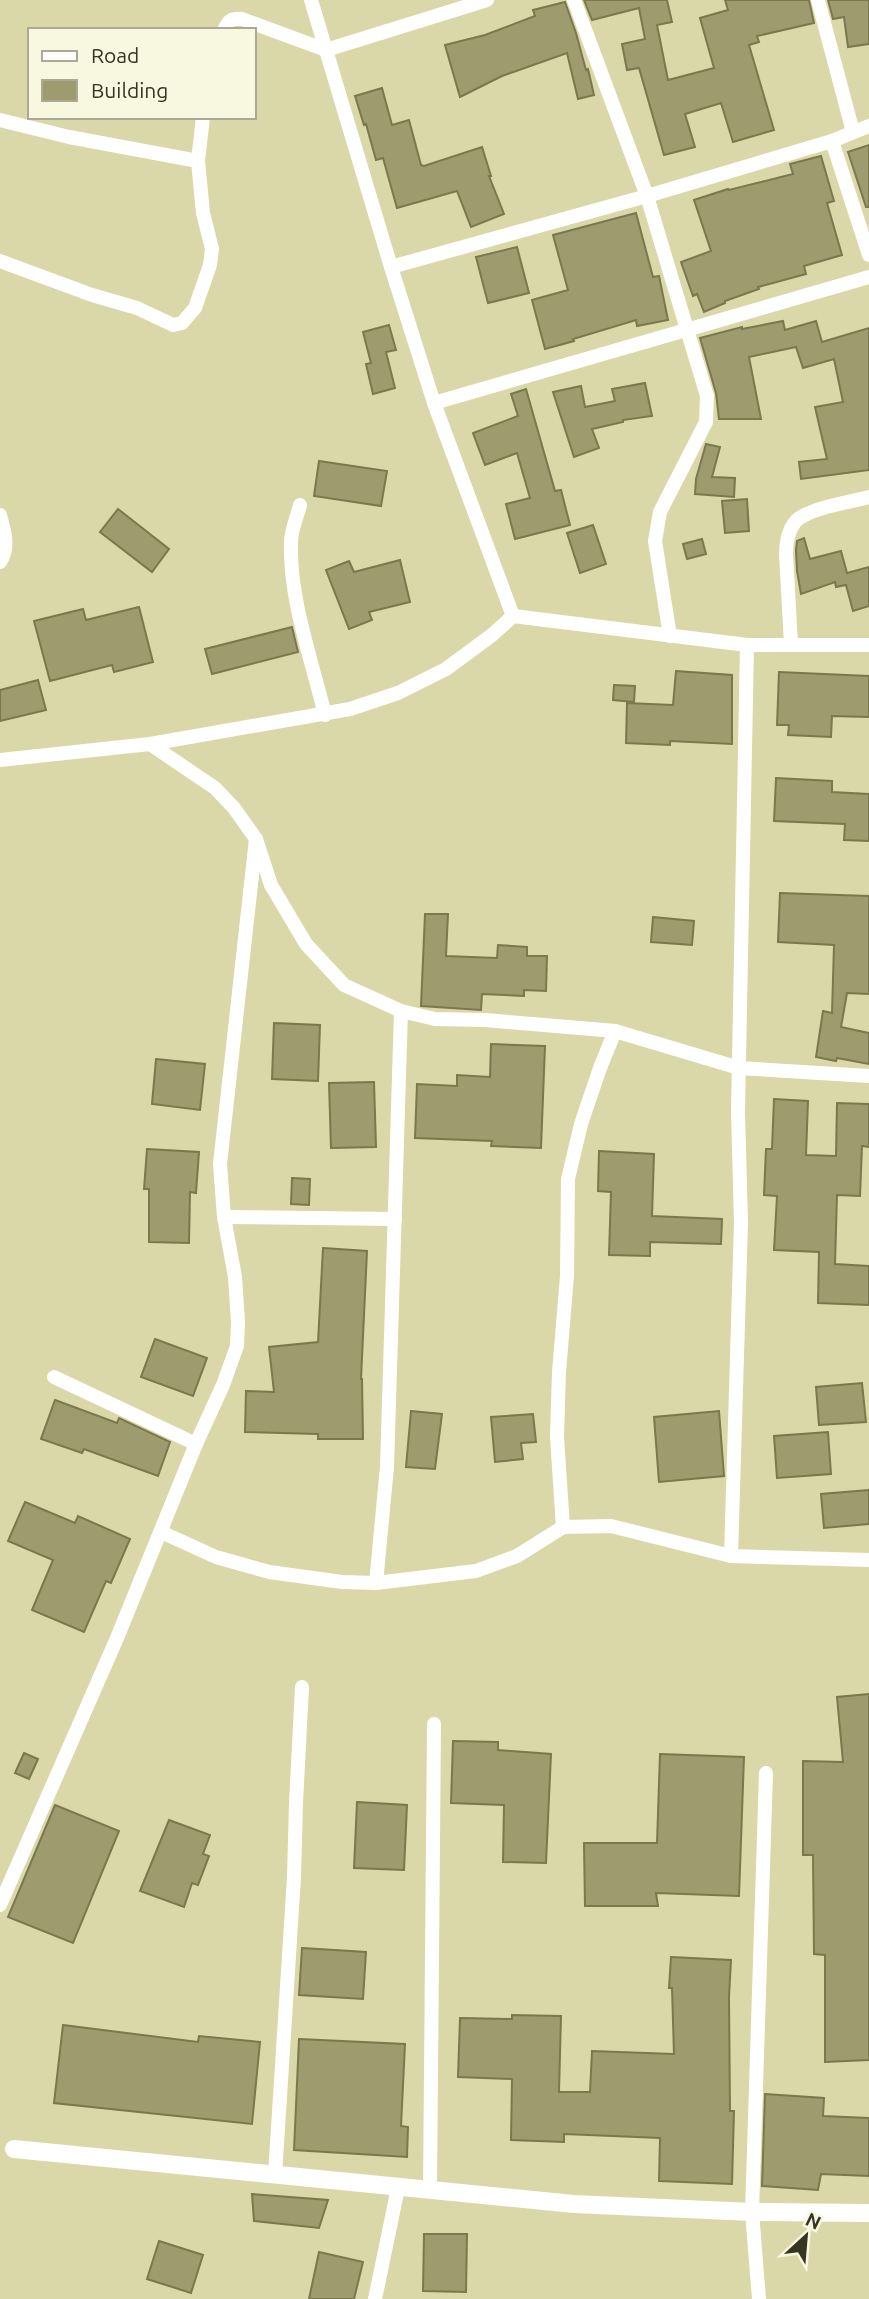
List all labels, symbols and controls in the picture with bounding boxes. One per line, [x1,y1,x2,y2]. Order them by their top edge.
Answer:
legend [28,28,256,119]
text: Road [91,43,139,67]
text: Building [91,78,168,102]
north arrow [771,2201,841,2271]
text: N [802,2208,825,2234]

